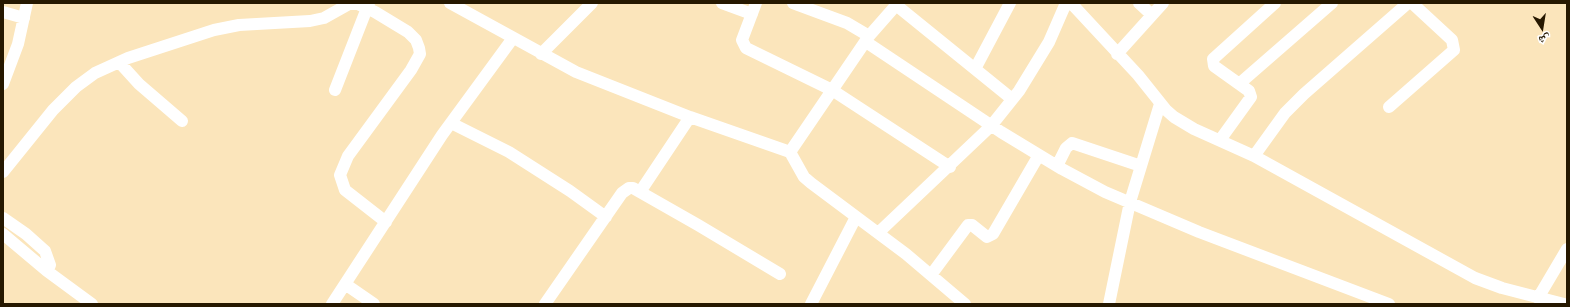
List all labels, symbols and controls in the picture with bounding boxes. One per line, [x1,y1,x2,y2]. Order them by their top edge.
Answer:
north arrow [1522,8,1562,48]
text: ش [1538,33,1551,47]

